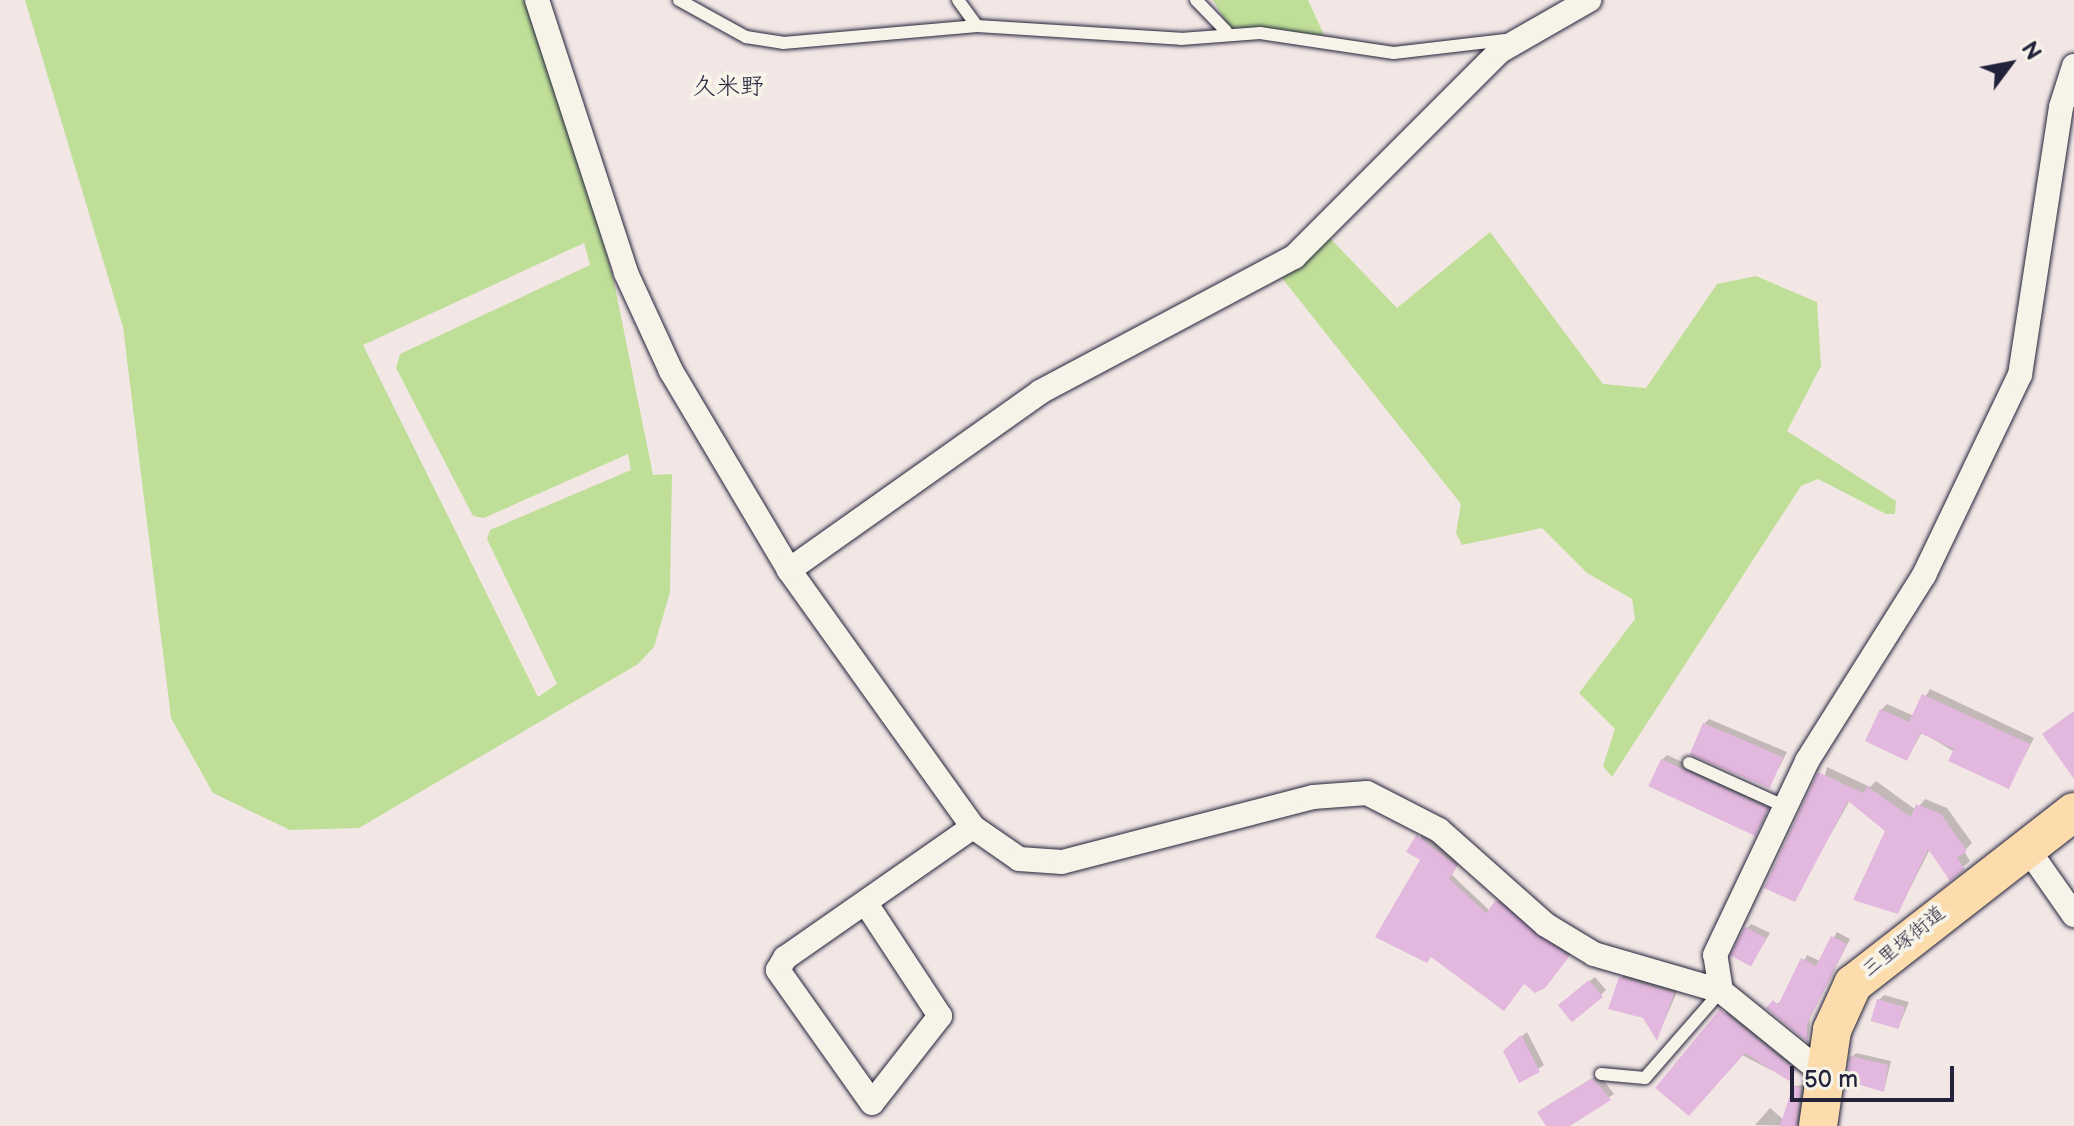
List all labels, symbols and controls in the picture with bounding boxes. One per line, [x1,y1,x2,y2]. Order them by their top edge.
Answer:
north arrow [1970,24,2050,104]
text: N [2015,37,2047,65]
district label: 久米野 [692,73,764,101]
street label: 三里塚街道 [1858,901,1950,983]
scale bar [1794,1050,1958,1100]
text: 50 m [1804,1065,1858,1094]

